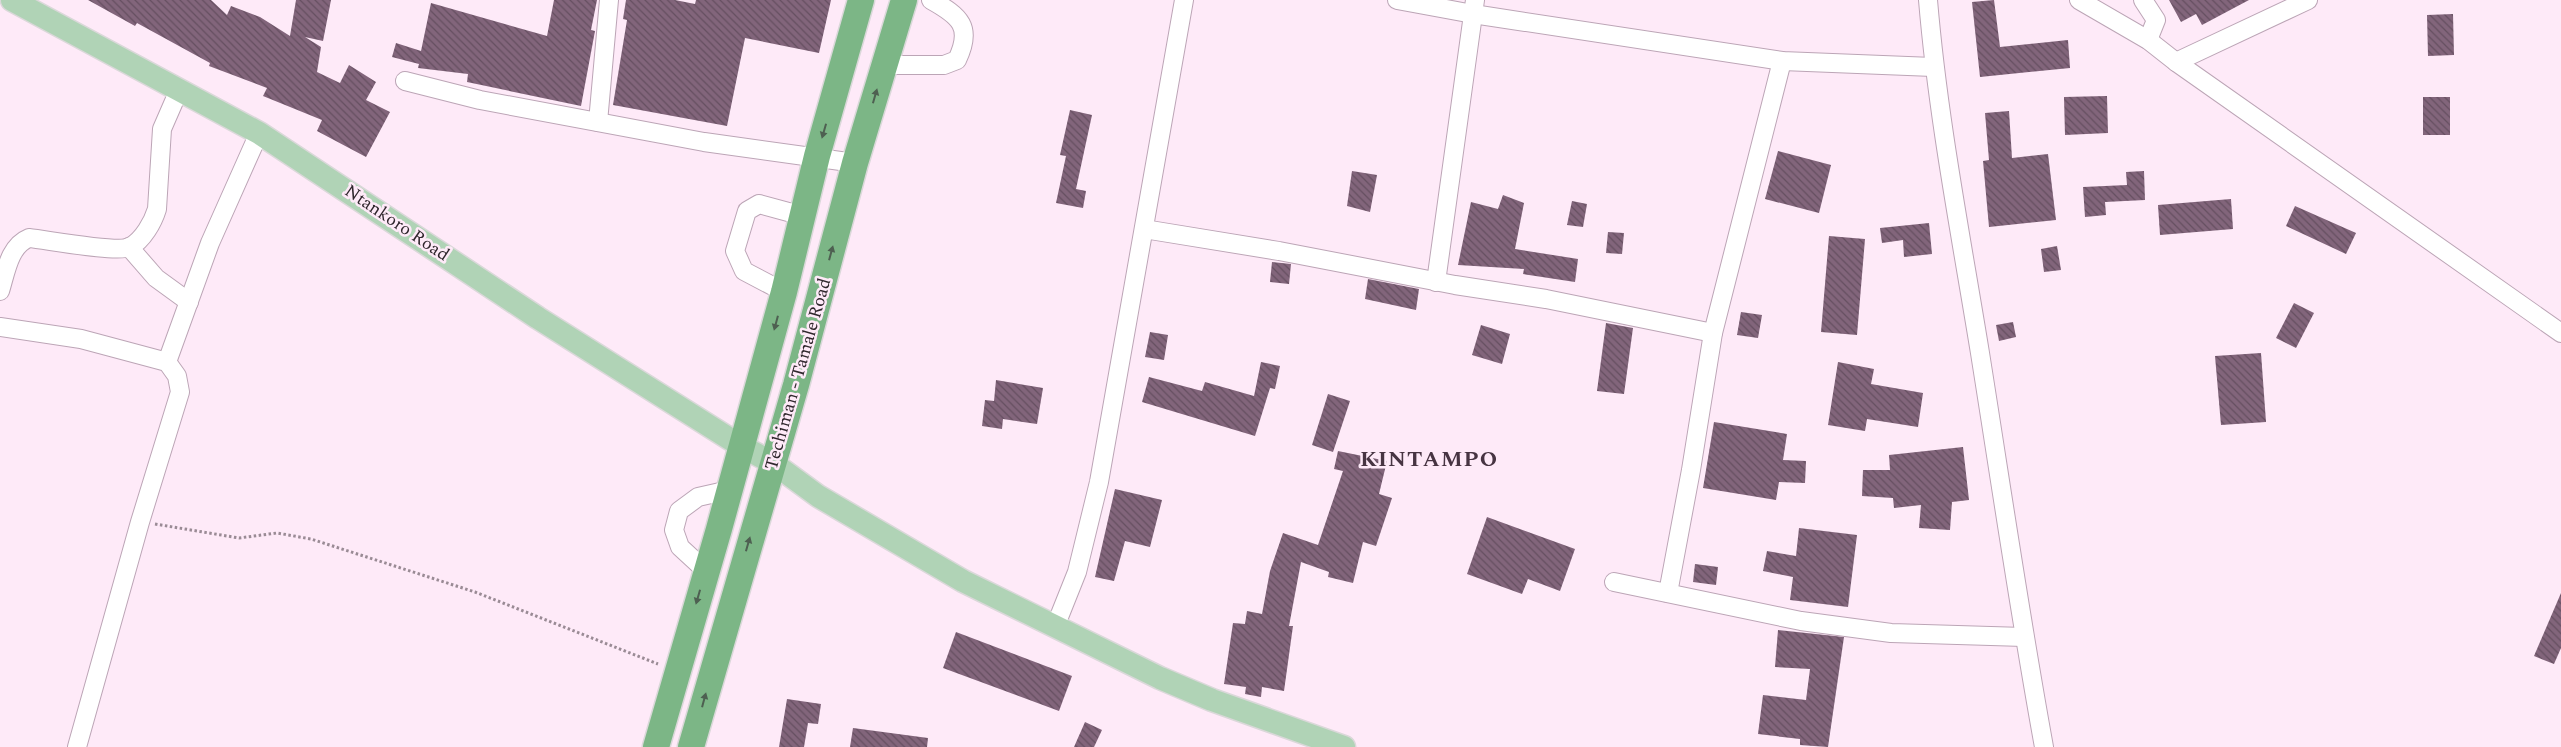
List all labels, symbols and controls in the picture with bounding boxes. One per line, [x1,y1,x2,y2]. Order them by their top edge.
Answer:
one-way arrow [871,89,879,104]
one-way arrow [819,124,827,139]
street label: Ntankoro Road [339,178,455,268]
one-way arrow [827,245,835,260]
street label: Techiman - Tamale Road [758,275,838,473]
one-way arrow [771,315,779,330]
district label: KINTAMPO [1360,443,1498,476]
one-way arrow [745,536,753,551]
one-way arrow [694,589,702,604]
one-way arrow [700,692,708,707]

